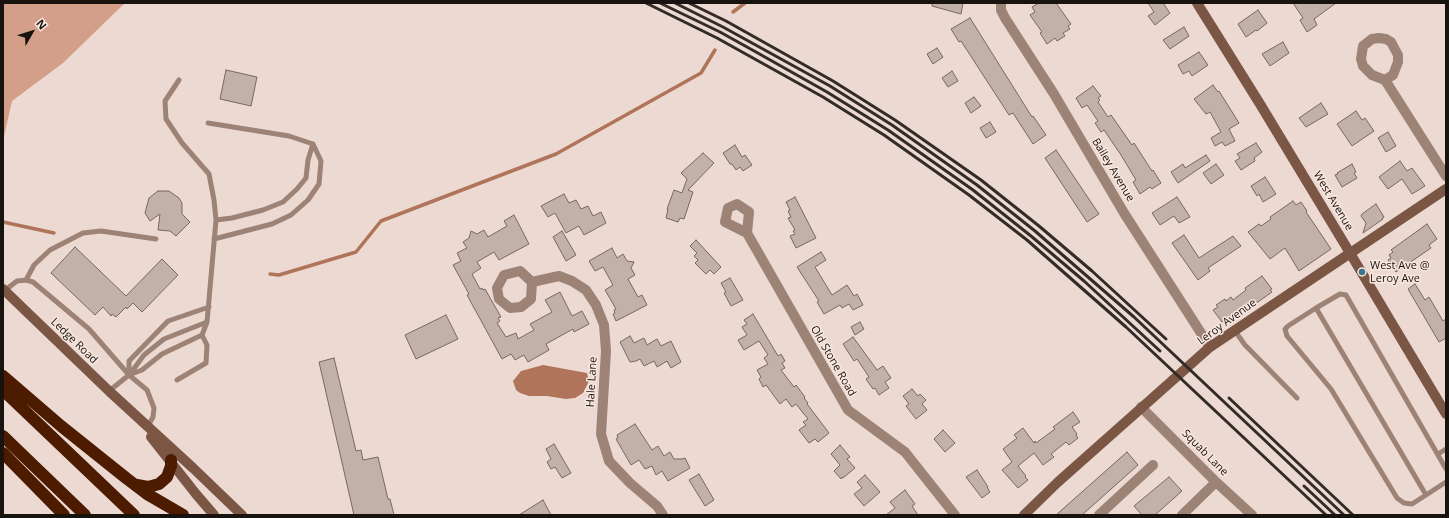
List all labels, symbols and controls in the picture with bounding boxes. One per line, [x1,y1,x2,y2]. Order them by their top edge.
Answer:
north arrow [12,12,52,52]
text: N [33,16,50,32]
street label: Bailey Avenue [1089,136,1137,204]
street label: West Avenue [1310,169,1356,233]
place label: West Ave @ Leroy Ave [1370,259,1430,285]
marker: West Ave @ Leroy Ave [1357,267,1367,277]
street label: Leroy Avenue [1195,296,1259,348]
street label: Ledge Road [48,315,100,367]
street label: Old Stone Road [807,323,859,399]
street label: Hale Lane [584,356,600,408]
street label: Squab Lane [1179,427,1231,479]

